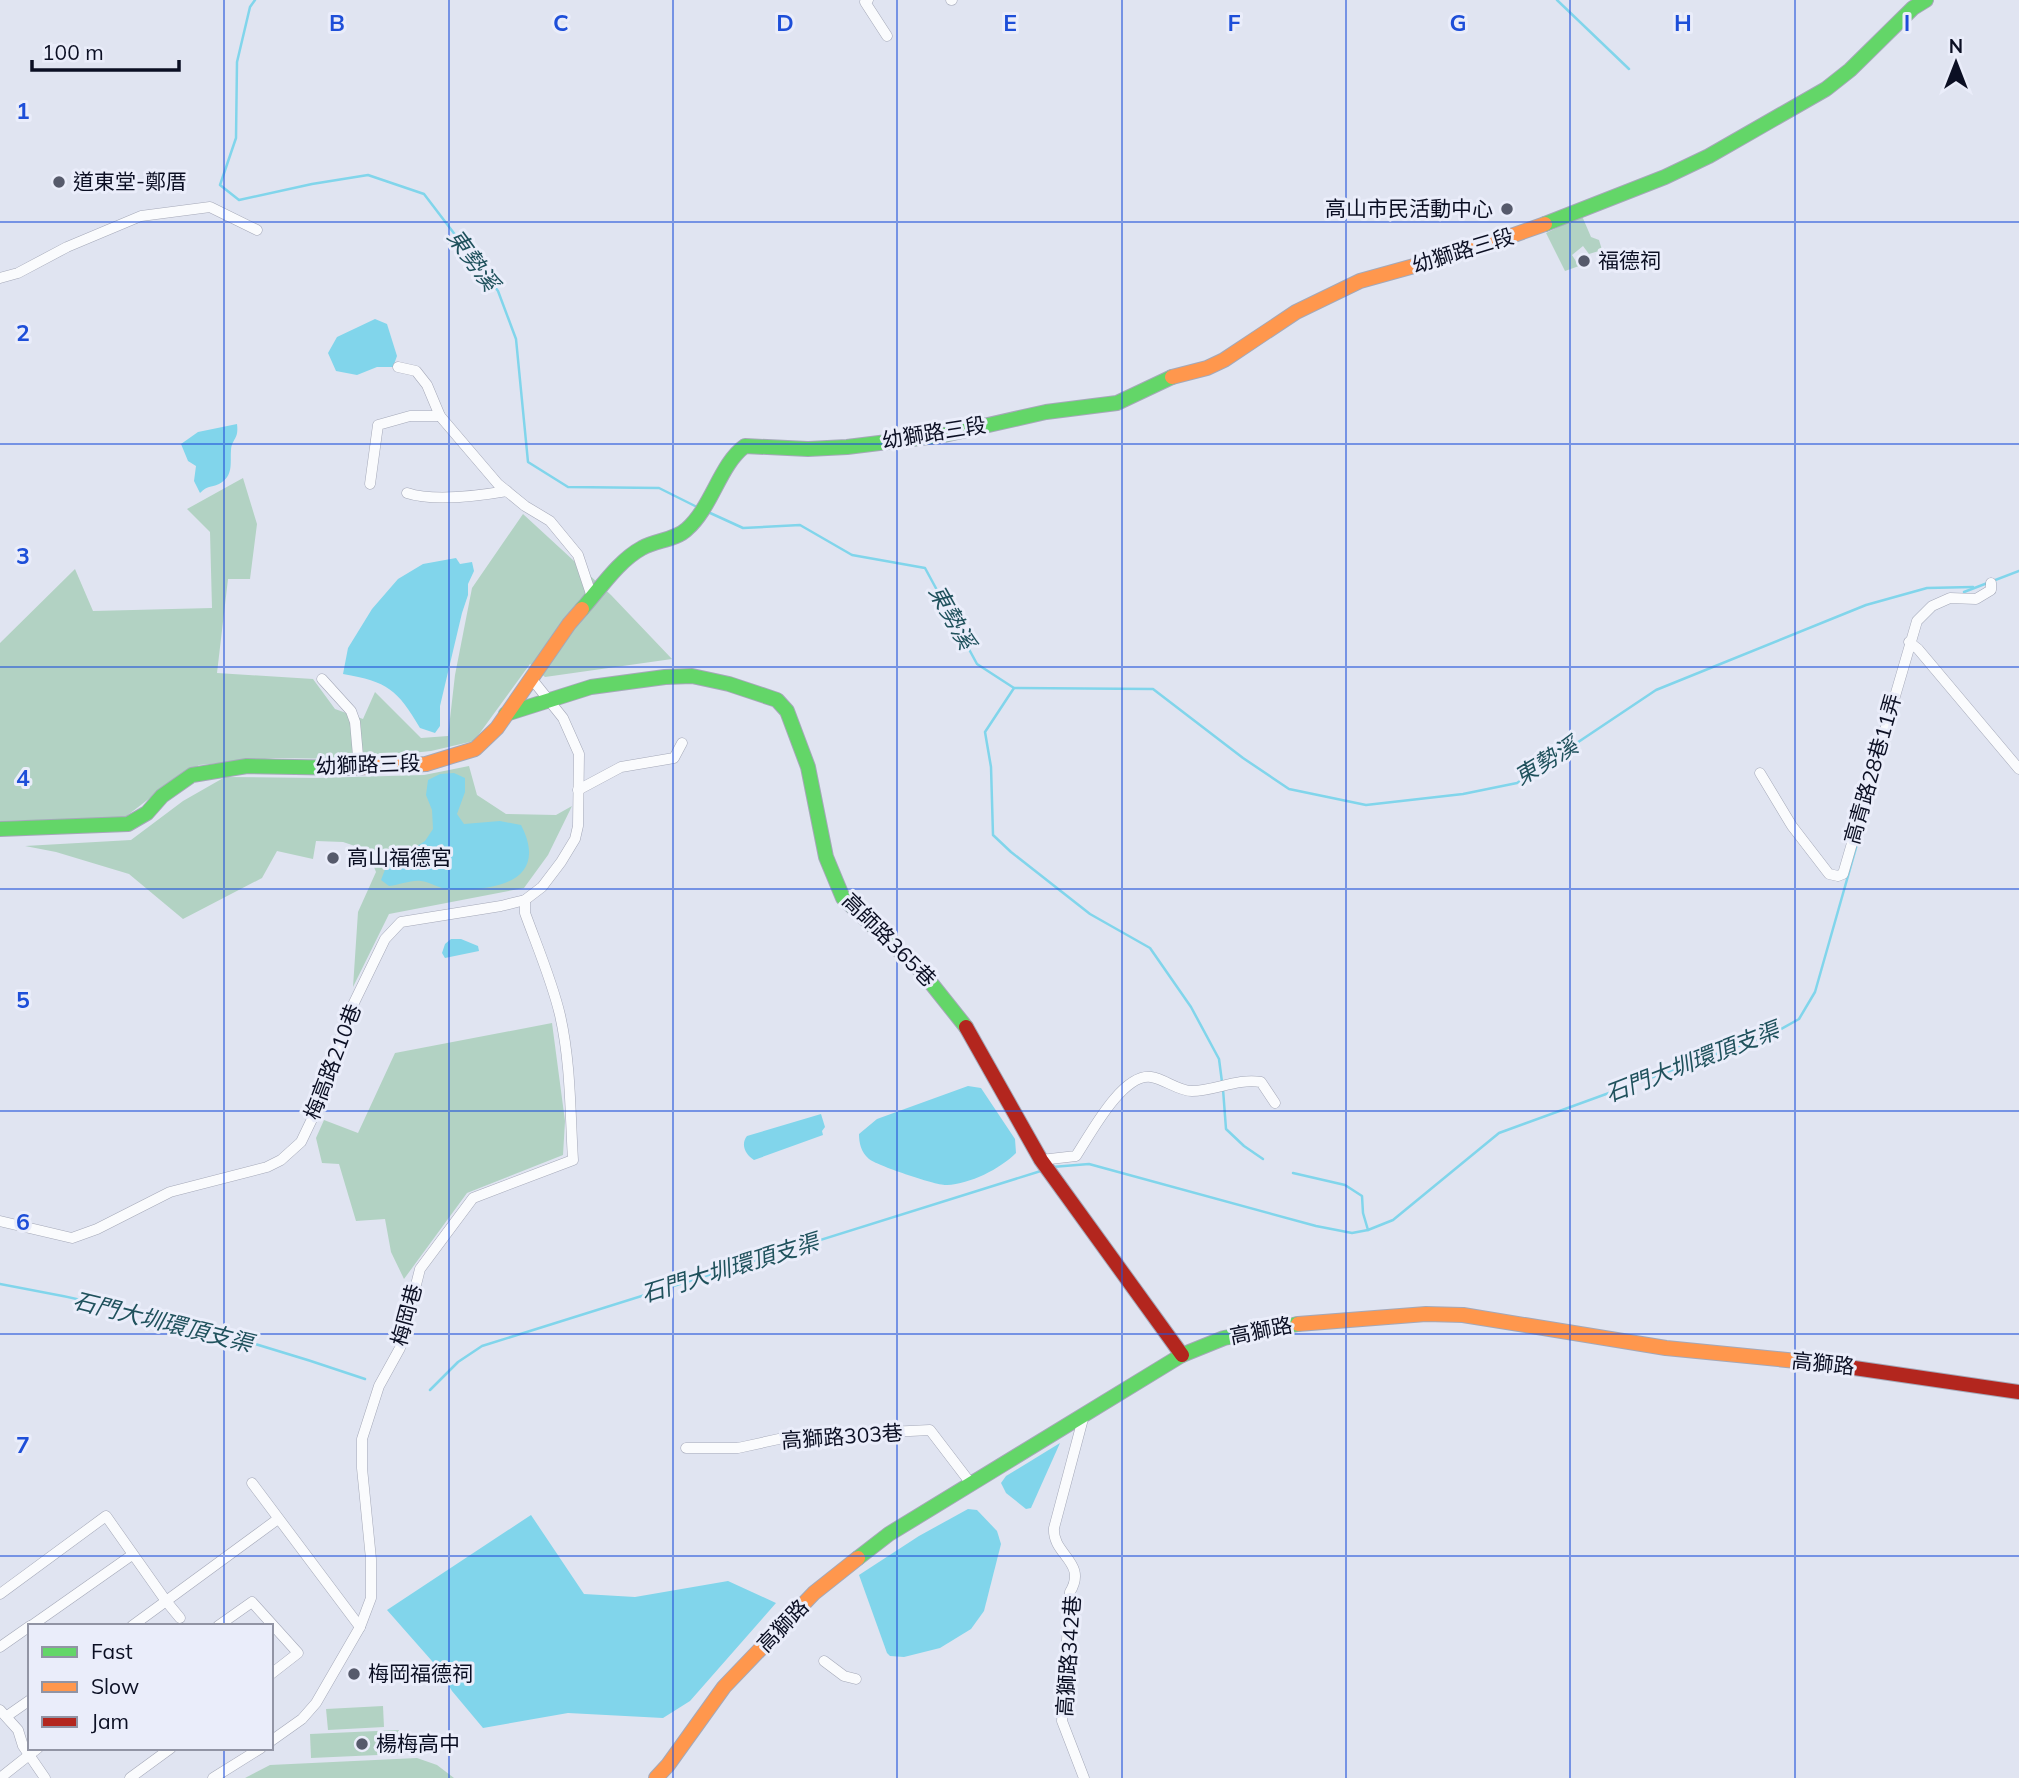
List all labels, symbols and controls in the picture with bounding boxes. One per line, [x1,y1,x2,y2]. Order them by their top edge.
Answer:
text: B [329,8,345,37]
text: C [553,8,569,37]
text: D [776,8,794,37]
text: E [1003,8,1017,37]
text: F [1227,8,1241,37]
text: G [1449,8,1467,37]
text: H [1674,8,1692,37]
text: I [1904,8,1910,37]
scale bar [32,28,178,72]
north arrow [1921,28,1991,98]
text: N [1949,34,1963,58]
text: 100 m [42,39,104,65]
text: 1 [16,96,30,125]
place label: 道東堂-鄭厝 [73,168,187,194]
marker: 道東堂-鄭厝 [51,174,67,190]
place label: 高山市民活動中心 [1325,195,1493,221]
marker: 高山市民活動中心 [1499,201,1515,217]
street label: 幼獅路三段 [1409,222,1517,278]
water label: 東勢溪 [441,223,507,299]
place label: 福德祠 [1598,247,1661,273]
marker: 福德祠 [1576,253,1592,269]
text: 2 [16,318,30,347]
street label: 幼獅路三段 [880,411,988,453]
text: 3 [16,541,30,570]
water label: 東勢溪 [923,580,983,657]
street label: 高青路28巷11弄 [1838,690,1906,847]
water label: 東勢溪 [1509,729,1585,791]
street label: 幼獅路三段 [315,749,421,779]
text: 4 [16,763,30,792]
place label: 高山福德宮 [347,844,452,870]
marker: 高山福德宮 [325,850,341,866]
street label: 高師路365巷 [837,887,942,992]
text: 5 [16,985,30,1014]
street label: 梅高路210巷 [298,1000,366,1123]
water label: 石門大圳環頂支渠 [1601,1014,1786,1108]
text: 6 [16,1207,30,1236]
water label: 石門大圳環頂支渠 [638,1226,825,1308]
street label: 梅岡巷 [385,1281,427,1349]
water label: 石門大圳環頂支渠 [70,1285,259,1359]
street label: 高獅路 [1227,1311,1294,1349]
street label: 高獅路 [1790,1347,1856,1379]
street label: 高獅路303巷 [780,1419,904,1453]
text: 7 [16,1430,30,1459]
street label: 高獅路 [751,1594,814,1657]
street label: 高獅路342巷 [1051,1594,1085,1718]
legend [28,1624,273,1750]
text: Fast [91,1638,133,1664]
place label: 梅岡福德祠 [368,1660,473,1686]
marker: 梅岡福德祠 [346,1666,362,1682]
text: Slow [91,1673,139,1699]
text: Jam [91,1708,129,1734]
place label: 楊梅高中 [376,1730,460,1756]
marker: 楊梅高中 [354,1736,370,1752]

